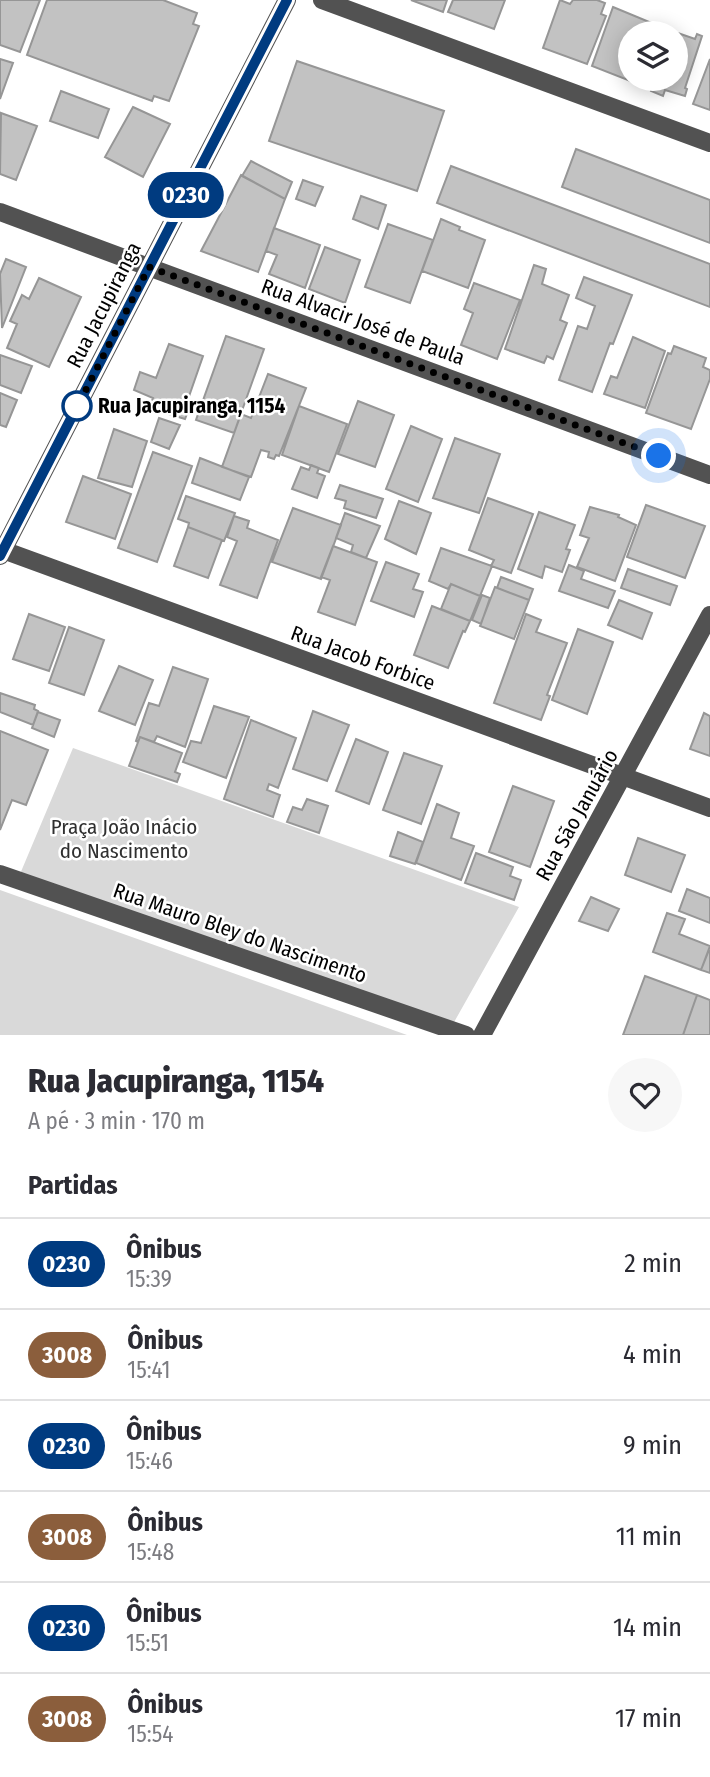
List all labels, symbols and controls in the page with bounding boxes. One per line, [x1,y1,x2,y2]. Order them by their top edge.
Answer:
map controls [618,21,688,91]
button: layers [618,21,688,91]
line badge: 0230 [137,172,235,218]
text: 0230 [162,181,210,209]
street label: Rua Jacupiranga [61,238,147,372]
street label: Rua Alvacir José de Paula [258,273,468,371]
marker: Rua Jacupiranga, 1154 [62,391,92,421]
place label: Rua Jacupiranga, 1154 [98,393,285,419]
your location [641,438,676,473]
street label: Rua Jacob Forbice [287,620,439,696]
street label: Rua São Januário [530,745,624,885]
park label: Praça João Inácio do Nascimento [51,814,197,864]
street label: Rua Mauro Bley do Nascimento [110,877,370,989]
button: heart [608,1058,682,1132]
text: Rua Jacupiranga, 1154 [28,1061,324,1101]
text: A pé · 3 min · 170 m [28,1107,205,1135]
text: Partidas [28,1170,118,1201]
text: Ônibus [126,1234,202,1265]
text: 2 min [624,1248,682,1279]
text: 0230 [42,1250,91,1278]
text: 15:39 [126,1265,172,1293]
text: Ônibus [127,1325,203,1356]
text: 4 min [623,1339,682,1370]
text: 3008 [42,1341,92,1369]
text: 15:41 [127,1356,170,1384]
text: Ônibus [126,1416,202,1447]
text: 9 min [623,1430,682,1461]
text: 0230 [42,1432,91,1460]
text: 15:46 [126,1447,173,1475]
text: Ônibus [127,1507,203,1538]
text: 11 min [616,1521,682,1552]
text: 3008 [42,1523,92,1551]
text: 15:48 [127,1538,174,1566]
text: Ônibus [126,1598,202,1629]
text: 14 min [613,1612,682,1643]
text: 0230 [42,1614,91,1642]
text: 15:51 [126,1629,169,1657]
text: Ônibus [127,1689,203,1720]
text: 17 min [615,1703,682,1734]
text: 3008 [42,1705,92,1733]
text: 15:54 [127,1720,173,1748]

